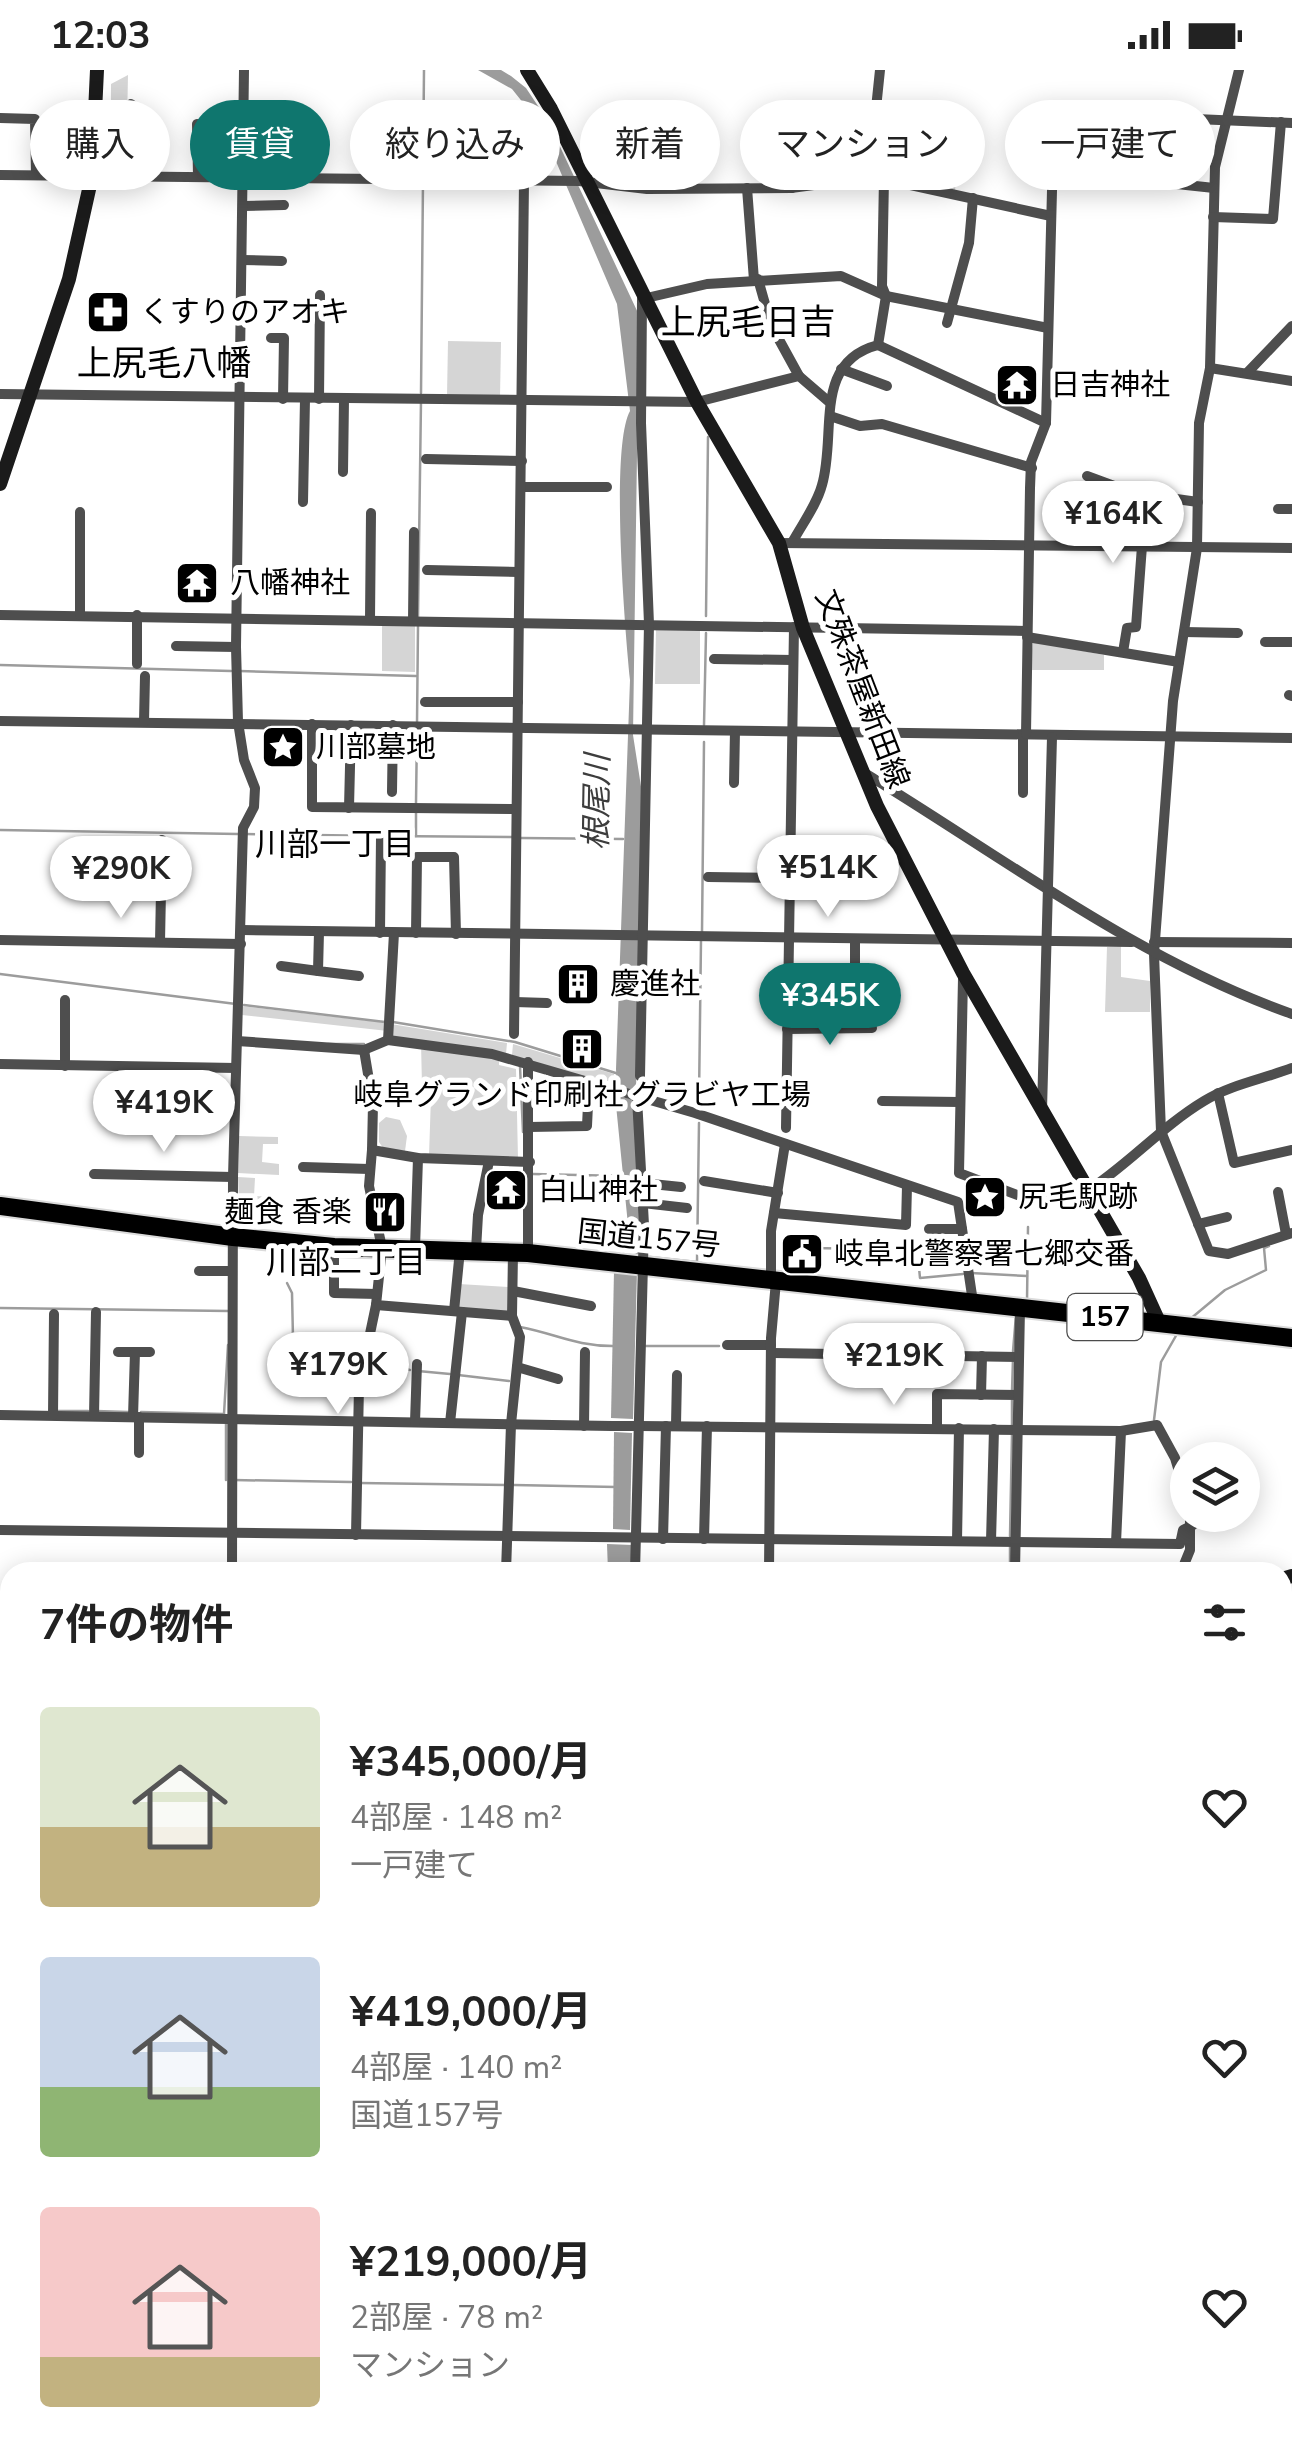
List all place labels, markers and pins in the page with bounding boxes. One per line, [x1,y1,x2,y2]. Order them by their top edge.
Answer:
pharmacy icon: くすりのアオキ [85,289,131,335]
place label: くすりのアオキ [140,292,350,333]
temple icon: 日吉神社 [994,362,1040,408]
place label: 日吉神社 [1050,365,1170,406]
pin: ¥164K [1043,481,1183,566]
temple icon: 八幡神社 [174,560,220,606]
place label: 八幡神社 [230,563,350,604]
place icon: 川部墓地 [260,724,306,770]
place label: 川部墓地 [316,727,436,768]
pin: ¥514K [758,835,898,920]
pin: ¥290K [51,836,191,921]
building icon: 慶進社 [555,961,601,1007]
pin: ¥345K [760,963,900,1048]
place label: 慶進社 [610,964,700,1005]
building icon: 岐阜グランド印刷社 グラビヤ工場 [559,1026,605,1072]
pin: ¥419K [94,1070,234,1155]
place label: 岐阜グランド印刷社 グラビヤ工場 [353,1075,811,1116]
temple icon: 白山神社 [483,1167,529,1213]
place label: 白山神社 [538,1170,658,1211]
place icon: 尻毛駅跡 [962,1174,1008,1220]
place label: 尻毛駅跡 [1018,1177,1138,1218]
restaurant icon: 麺食 香楽 [362,1189,408,1235]
place label: 麺食 香楽 [224,1192,352,1233]
public building icon: 岐阜北警察署七郷交番 [779,1231,825,1277]
place label: 岐阜北警察署七郷交番 [834,1234,1134,1275]
pin: ¥219K [824,1323,964,1408]
pin: ¥179K [268,1332,408,1417]

